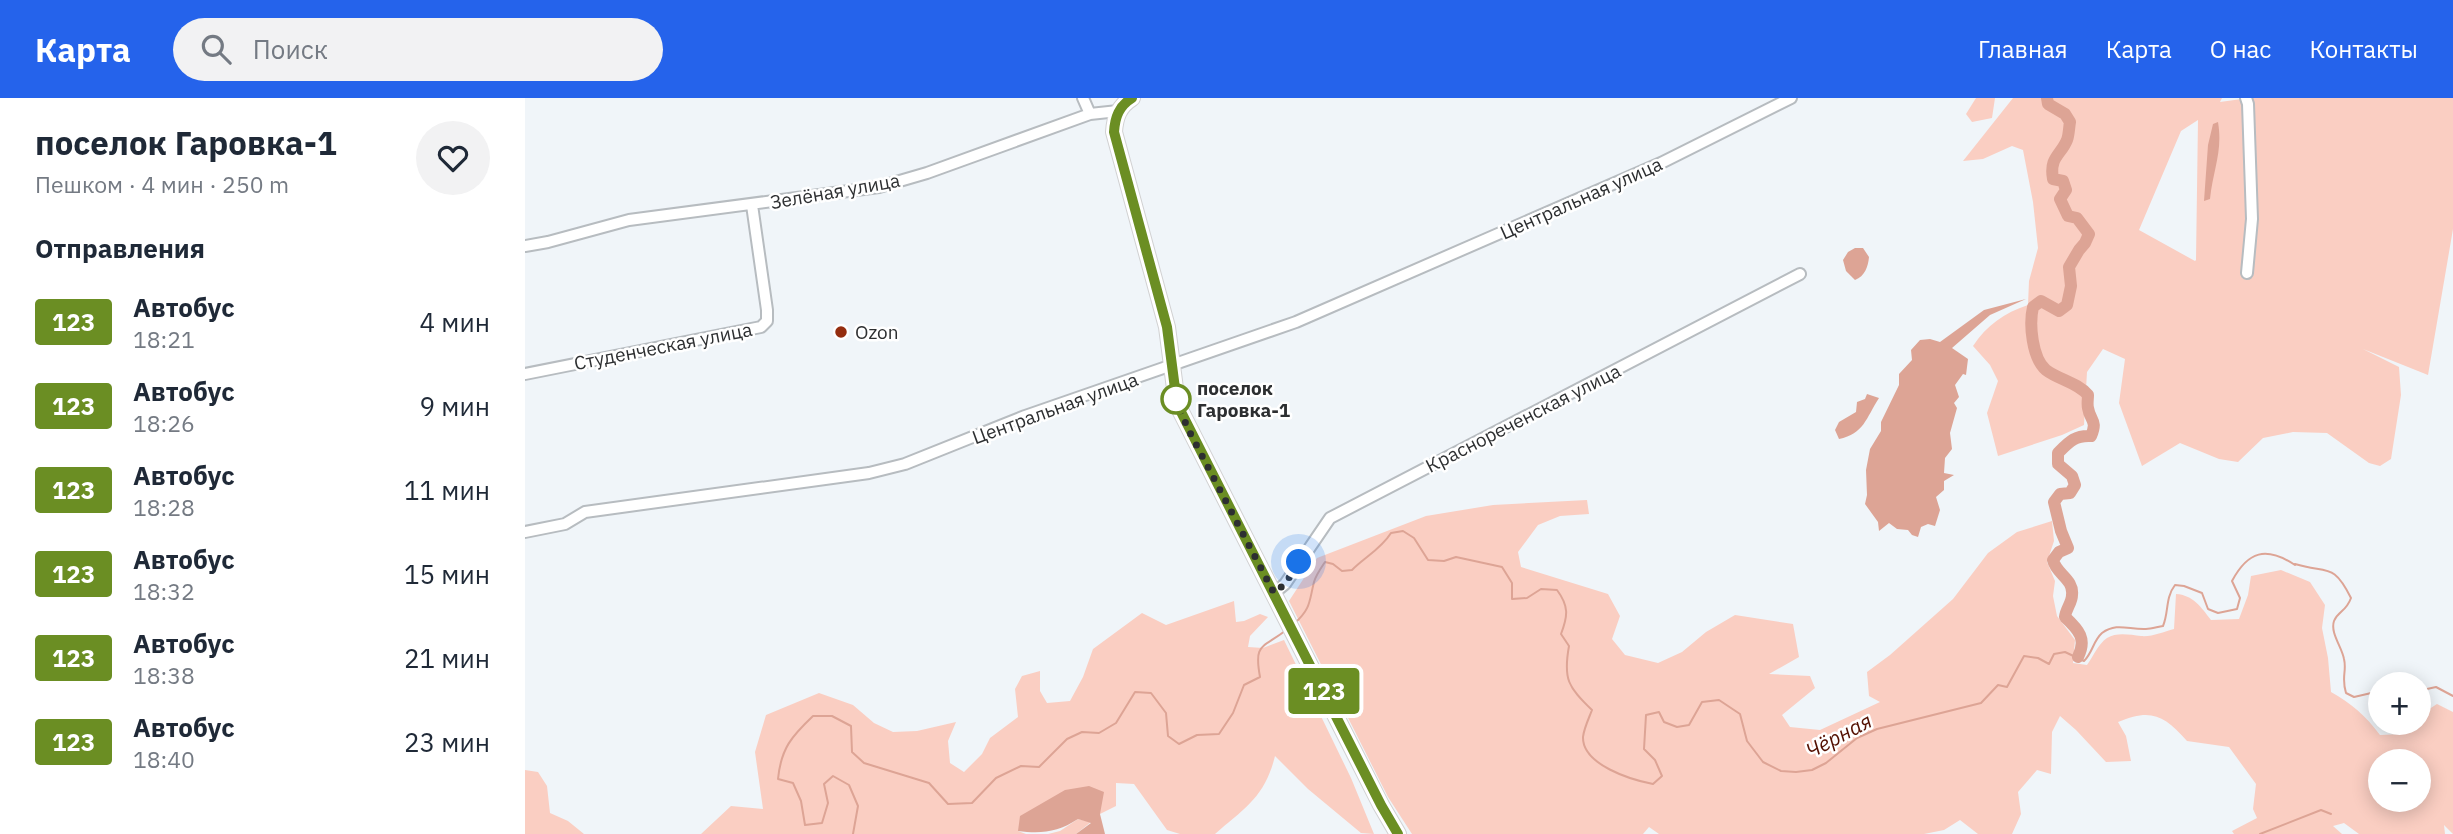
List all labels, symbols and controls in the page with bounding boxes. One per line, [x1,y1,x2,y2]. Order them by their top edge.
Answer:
search box [173,18,663,81]
text: Карта [35,28,131,71]
icon: search [197,30,235,68]
text: Поиск [253,32,328,66]
text: Главная [1978,33,2068,65]
text: Карта [2106,33,2172,65]
text: О нас [2210,33,2271,65]
text: Контакты [2309,33,2418,65]
text: поселок Гаровка-1 [35,121,337,164]
button: heart [416,121,490,195]
street label: Центральная улица [1496,151,1666,245]
street label: Зелёная улица [768,168,902,214]
text: Пешком · 4 мин · 250 m [35,169,289,199]
text: Отправления [35,231,205,265]
text: Автобус [133,290,235,324]
text: 4 мин [420,305,490,339]
text: 123 [52,306,95,338]
street label: Студенческая улица [572,317,754,375]
place label: Ozon [855,320,899,344]
text: 18:21 [133,324,195,354]
marker: Ozon [833,324,849,340]
street label: Краснореченская улица [1421,358,1625,478]
street label: Центральная улица [969,367,1141,449]
text: Автобус [133,374,235,408]
place label: поселок Гаровка-1 [1197,376,1291,422]
marker: поселок Гаровка-1 [1161,384,1191,414]
text: 9 мин [420,389,490,423]
text: 123 [52,390,95,422]
text: 18:26 [133,408,195,438]
text: Автобус [133,458,235,492]
text: 11 мин [404,473,490,507]
text: 123 [52,474,95,506]
text: 18:28 [133,492,195,522]
text: Автобус [133,542,235,576]
your location [1281,544,1316,579]
text: 15 мин [404,557,490,591]
text: 123 [52,558,95,590]
text: 18:32 [133,576,195,606]
text: Автобус [133,626,235,660]
text: 21 мин [404,641,490,675]
text: 123 [52,642,95,674]
text: 18:38 [133,660,195,690]
line badge: 123 [1284,668,1364,714]
map controls [2368,672,2431,812]
button: + [2368,672,2431,735]
text: 123 [1302,675,1346,707]
water label: Чёрная [1801,706,1876,764]
text: Автобус [133,710,235,744]
text: 23 мин [404,725,490,759]
text: 123 [52,726,95,758]
text: 18:40 [133,744,195,774]
button: − [2368,749,2431,812]

